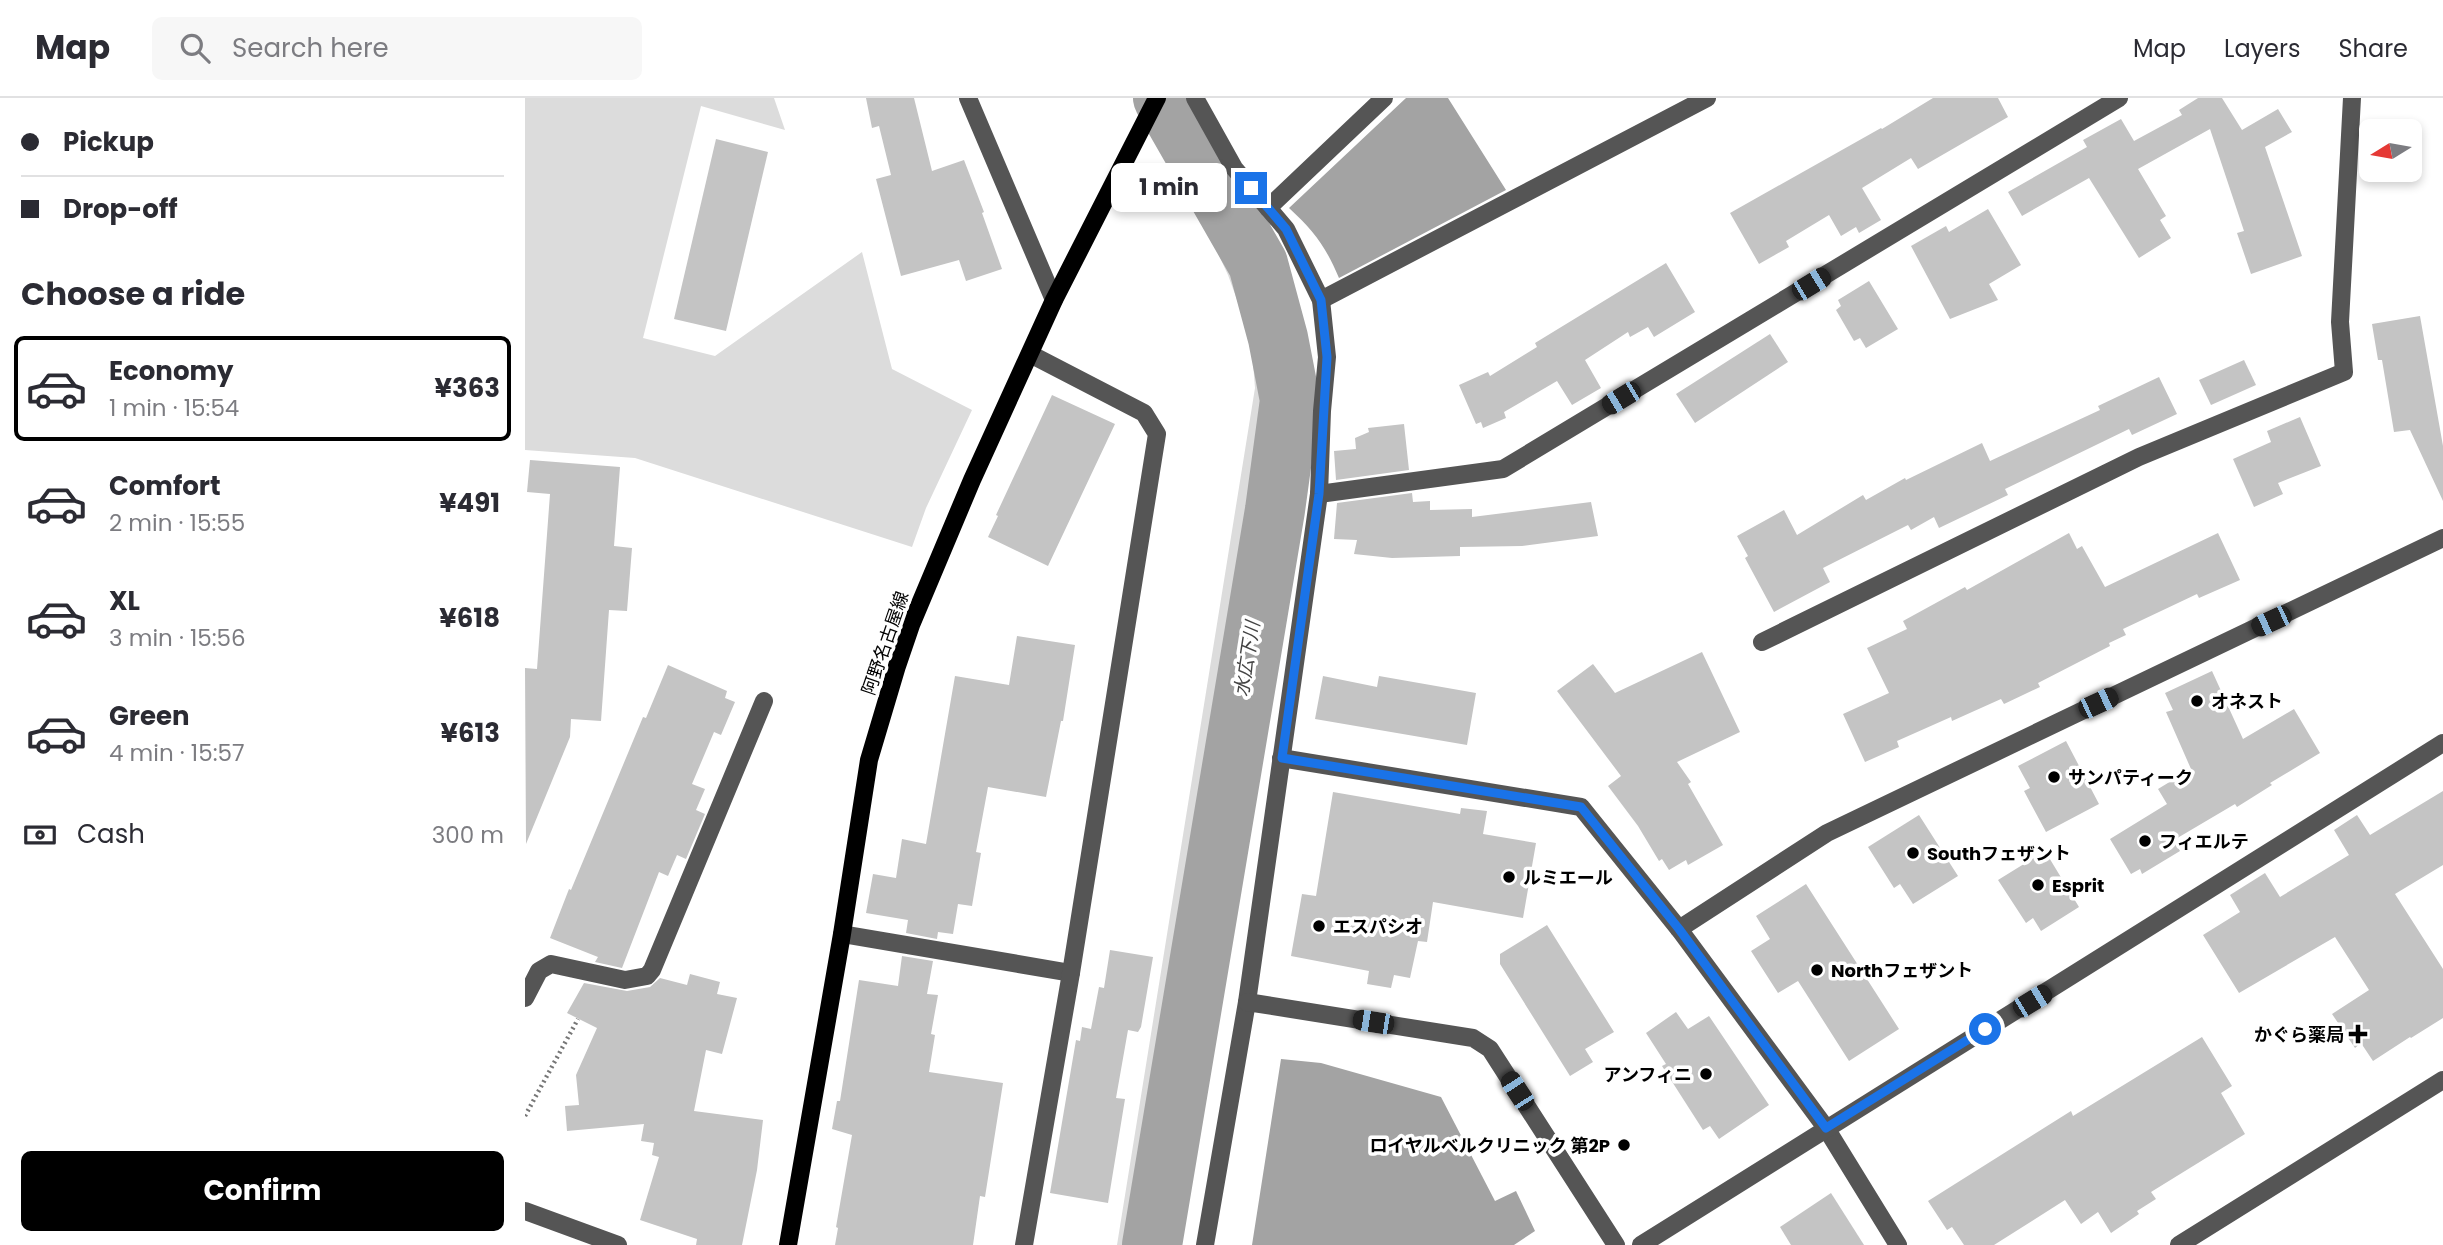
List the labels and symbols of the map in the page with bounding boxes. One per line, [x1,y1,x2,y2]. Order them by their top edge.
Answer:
north arrow [2359,119,2422,182]
callout: 1 min [1111,164,1227,212]
route end [1235,172,1267,204]
car [1788,264,1835,304]
car [1598,378,1645,418]
street label: 阿野名古屋線 [856,588,914,698]
car [2248,603,2295,639]
water label: 水広下川 [1228,617,1267,699]
car [2075,685,2122,721]
place label: オネスト [2211,689,2283,714]
marker: オネスト [2189,693,2205,709]
place label: サンパティーク [2068,765,2193,790]
marker: サンパティーク [2046,769,2062,785]
place label: フィエルテ [2159,829,2249,854]
marker: フィエルテ [2137,833,2153,849]
place label: Southフェザント [1927,841,2071,866]
marker: Southフェザント [1905,845,1921,861]
place label: ルミエール [1523,865,1613,890]
marker: ルミエール [1501,869,1517,885]
place label: Esprit [2052,873,2104,898]
marker: Esprit [2030,877,2046,893]
place label: エスパシオ [1333,914,1423,939]
marker: エスパシオ [1311,918,1327,934]
place label: Northフェザント [1831,958,1973,983]
marker: Northフェザント [1809,962,1825,978]
car [2009,981,2056,1021]
car [1351,1008,1396,1036]
route start [1969,1013,2001,1045]
place label: かぐら薬局 [2254,1022,2344,1047]
marker: かぐら薬局 [2350,1026,2366,1042]
place label: アンフィニ [1604,1062,1692,1087]
marker: アンフィニ [1698,1066,1714,1082]
car [1497,1068,1538,1114]
place label: ロイヤルベルクリニック 第2P [1369,1133,1610,1158]
marker: ロイヤルベルクリニック 第2P [1616,1137,1632,1153]

